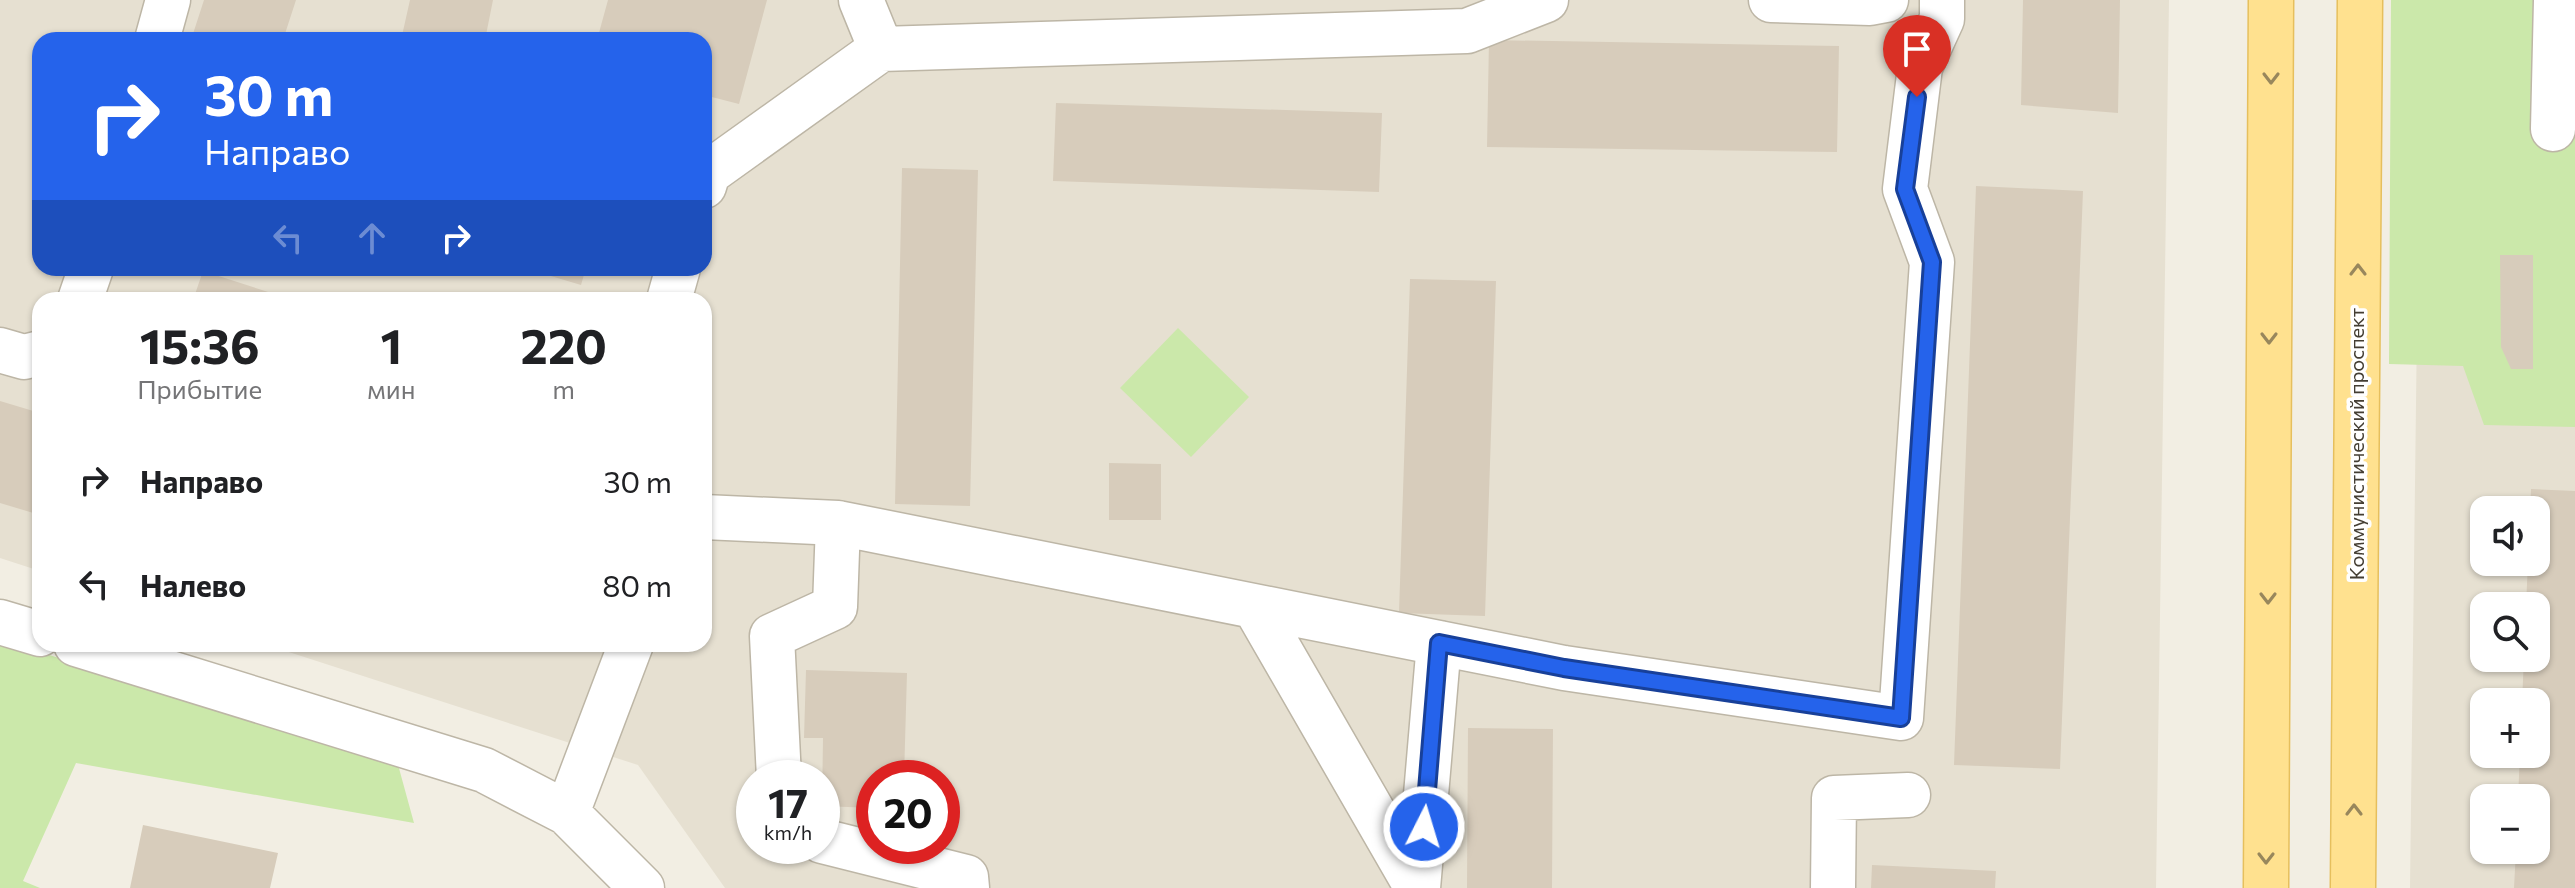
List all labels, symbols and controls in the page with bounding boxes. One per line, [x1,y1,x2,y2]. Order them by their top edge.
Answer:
pin [1883,15,1951,97]
icon: arrive [1895,27,1939,71]
text: 30 m [204,59,333,128]
icon: right [72,64,176,168]
one-way arrow [2262,72,2280,85]
text: Направо [204,128,350,172]
icon: left [266,216,310,260]
icon: ahead [350,216,394,260]
icon: right [434,216,478,260]
one-way arrow [2349,263,2367,276]
street label: Коммунистический проспект [2344,308,2368,580]
text: 15:36 [140,315,260,374]
text: 1 [380,315,402,374]
text: 220 [521,315,607,374]
one-way arrow [2260,332,2278,345]
text: Прибытие [137,373,262,404]
text: мин [367,373,415,404]
text: m [552,373,575,404]
icon: right [72,458,116,502]
text: Направо [140,462,263,499]
text: 30 m [603,462,672,499]
map controls [2470,496,2550,864]
button: sound [2470,496,2550,576]
icon: left [72,562,116,606]
text: Налево [140,566,246,603]
text: 80 m [602,566,672,603]
one-way arrow [2259,592,2277,605]
button: search [2470,592,2550,672]
button: + [2470,688,2550,768]
speed limit sign: 20 [856,760,960,864]
text: 17 [768,777,808,826]
button: − [2470,784,2550,864]
position arrow [1382,785,1466,869]
one-way arrow [2345,803,2363,816]
text: km/h [764,820,812,844]
one-way arrow [2257,852,2275,865]

